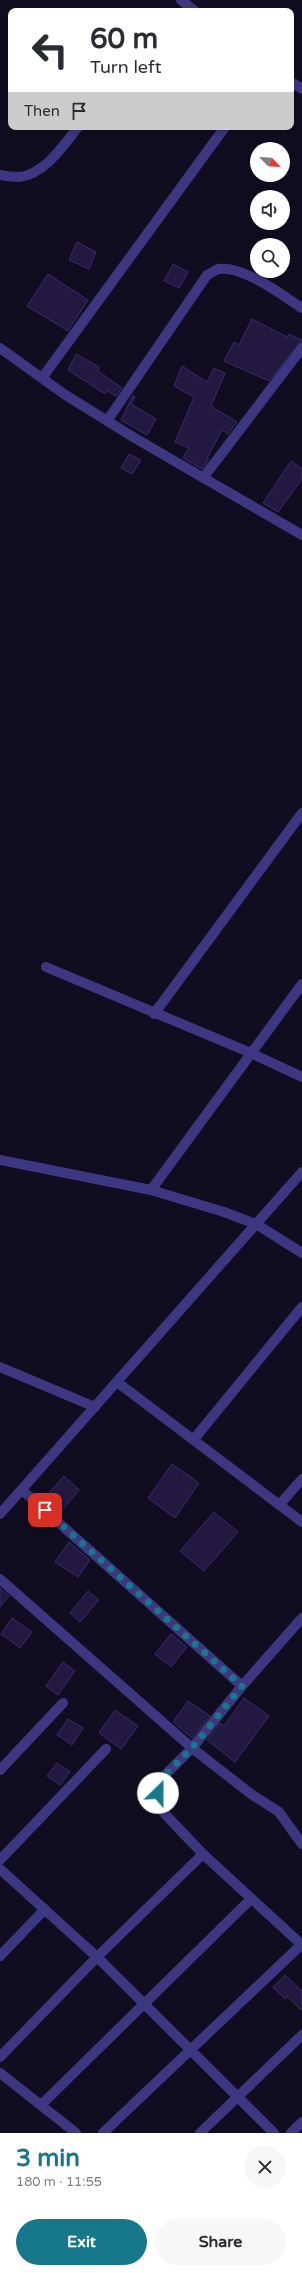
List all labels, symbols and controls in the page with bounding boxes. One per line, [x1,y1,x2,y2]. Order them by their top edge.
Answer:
text: 60 m [90,22,158,56]
icon: left [24,24,76,76]
text: Turn left [90,56,162,78]
icon: arrive [68,100,90,122]
text: Then [24,102,60,120]
north arrow [250,142,290,182]
map controls [250,142,290,278]
button: sound [250,190,290,230]
button: search [250,238,290,278]
pin [28,1493,62,1527]
icon: arrive [34,1499,56,1521]
position arrow [137,1772,179,1814]
text: 3 min [16,2144,80,2173]
button: close [244,2146,286,2188]
text: 180 m · 11:55 [16,2174,102,2190]
button: Exit [16,2219,147,2265]
button: Share [155,2219,286,2265]

